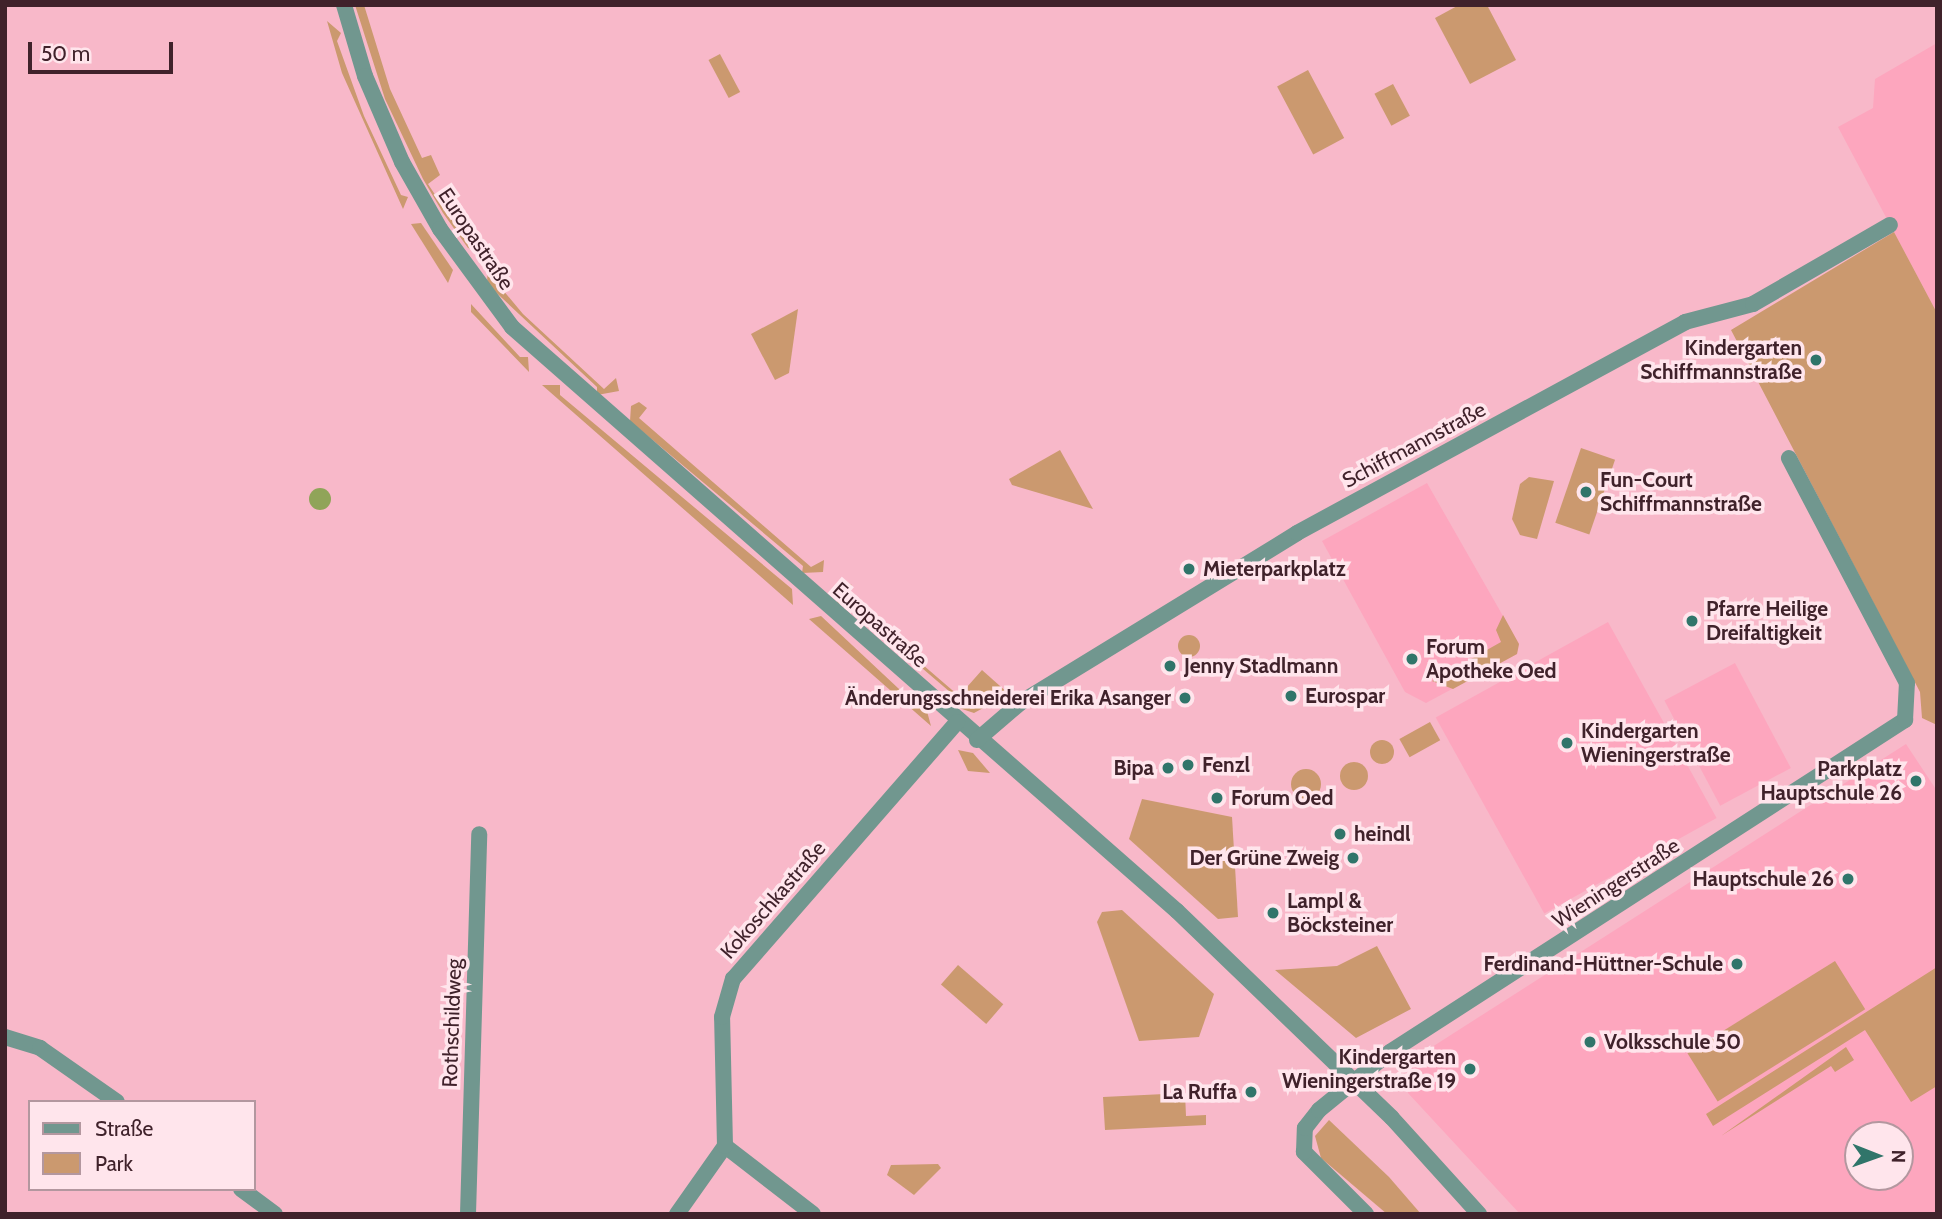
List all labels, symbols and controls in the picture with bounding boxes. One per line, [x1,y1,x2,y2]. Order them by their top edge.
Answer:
scale bar [32,28,177,72]
text: 50 m [41,41,90,66]
street label: Europastraße [433,183,519,295]
place label: Kindergarten Schiffmannstraße [1640,335,1802,385]
marker: Kindergarten Schiffmannstraße [1808,352,1824,368]
street label: Schiffmannstraße [1338,397,1490,493]
place label: Fun-Court Schiffmannstraße [1600,467,1762,517]
marker: Fun-Court Schiffmannstraße [1578,484,1594,500]
place label: Mieterparkplatz [1203,556,1346,582]
marker: Mieterparkplatz [1181,561,1197,577]
street label: Europastraße [828,577,932,673]
place label: Pfarre Heilige Dreifaltigkeit [1706,596,1828,646]
marker: Pfarre Heilige Dreifaltigkeit [1684,613,1700,629]
place label: Forum Apotheke Oed [1426,634,1557,684]
marker: Forum Apotheke Oed [1404,651,1420,667]
place label: Jenny Stadlmann [1184,653,1338,679]
marker: Jenny Stadlmann [1162,658,1178,674]
place label: Eurospar [1305,683,1385,709]
place label: Änderungsschneiderei Erika Asanger [845,685,1171,711]
marker: Eurospar [1283,688,1299,704]
marker: Änderungsschneiderei Erika Asanger [1177,690,1193,706]
place label: Kindergarten Wieningerstraße [1581,718,1731,768]
marker: Kindergarten Wieningerstraße [1559,735,1575,751]
place label: Fenzl [1202,752,1250,778]
place label: Bipa [1113,755,1154,781]
place label: Parkplatz Hauptschule 26 [1760,756,1902,806]
marker: Fenzl [1180,757,1196,773]
marker: Bipa [1160,760,1176,776]
marker: Parkplatz Hauptschule 26 [1908,773,1924,789]
place label: Forum Oed [1231,785,1333,811]
marker: Forum Oed [1209,790,1225,806]
place label: heindl [1354,821,1411,847]
marker: heindl [1332,826,1348,842]
street label: Wieningerstraße [1548,833,1684,933]
street label: Kokoschkastraße [715,836,831,964]
place label: Der Grüne Zweig [1189,845,1339,871]
marker: Der Grüne Zweig [1345,850,1361,866]
place label: Hauptschule 26 [1692,866,1834,892]
marker: Hauptschule 26 [1840,871,1856,887]
place label: Lampl & Böcksteiner [1287,888,1393,938]
marker: Lampl & Böcksteiner [1265,905,1281,921]
place label: Ferdinand-Hüttner-Schule [1483,951,1723,977]
marker: Ferdinand-Hüttner-Schule [1729,956,1745,972]
street label: Rothschildweg [437,958,467,1088]
place label: Volksschule 50 [1604,1029,1741,1055]
marker: Volksschule 50 [1582,1034,1598,1050]
place label: Kindergarten Wieningerstraße 19 [1282,1044,1456,1094]
marker: Kindergarten Wieningerstraße 19 [1462,1061,1478,1077]
place label: La Ruffa [1162,1079,1237,1105]
marker: La Ruffa [1243,1084,1259,1100]
legend [28,1100,256,1191]
text: Straße [95,1116,153,1141]
north arrow [1844,1121,1914,1191]
text: N [1887,1149,1910,1163]
text: Park [95,1151,133,1176]

